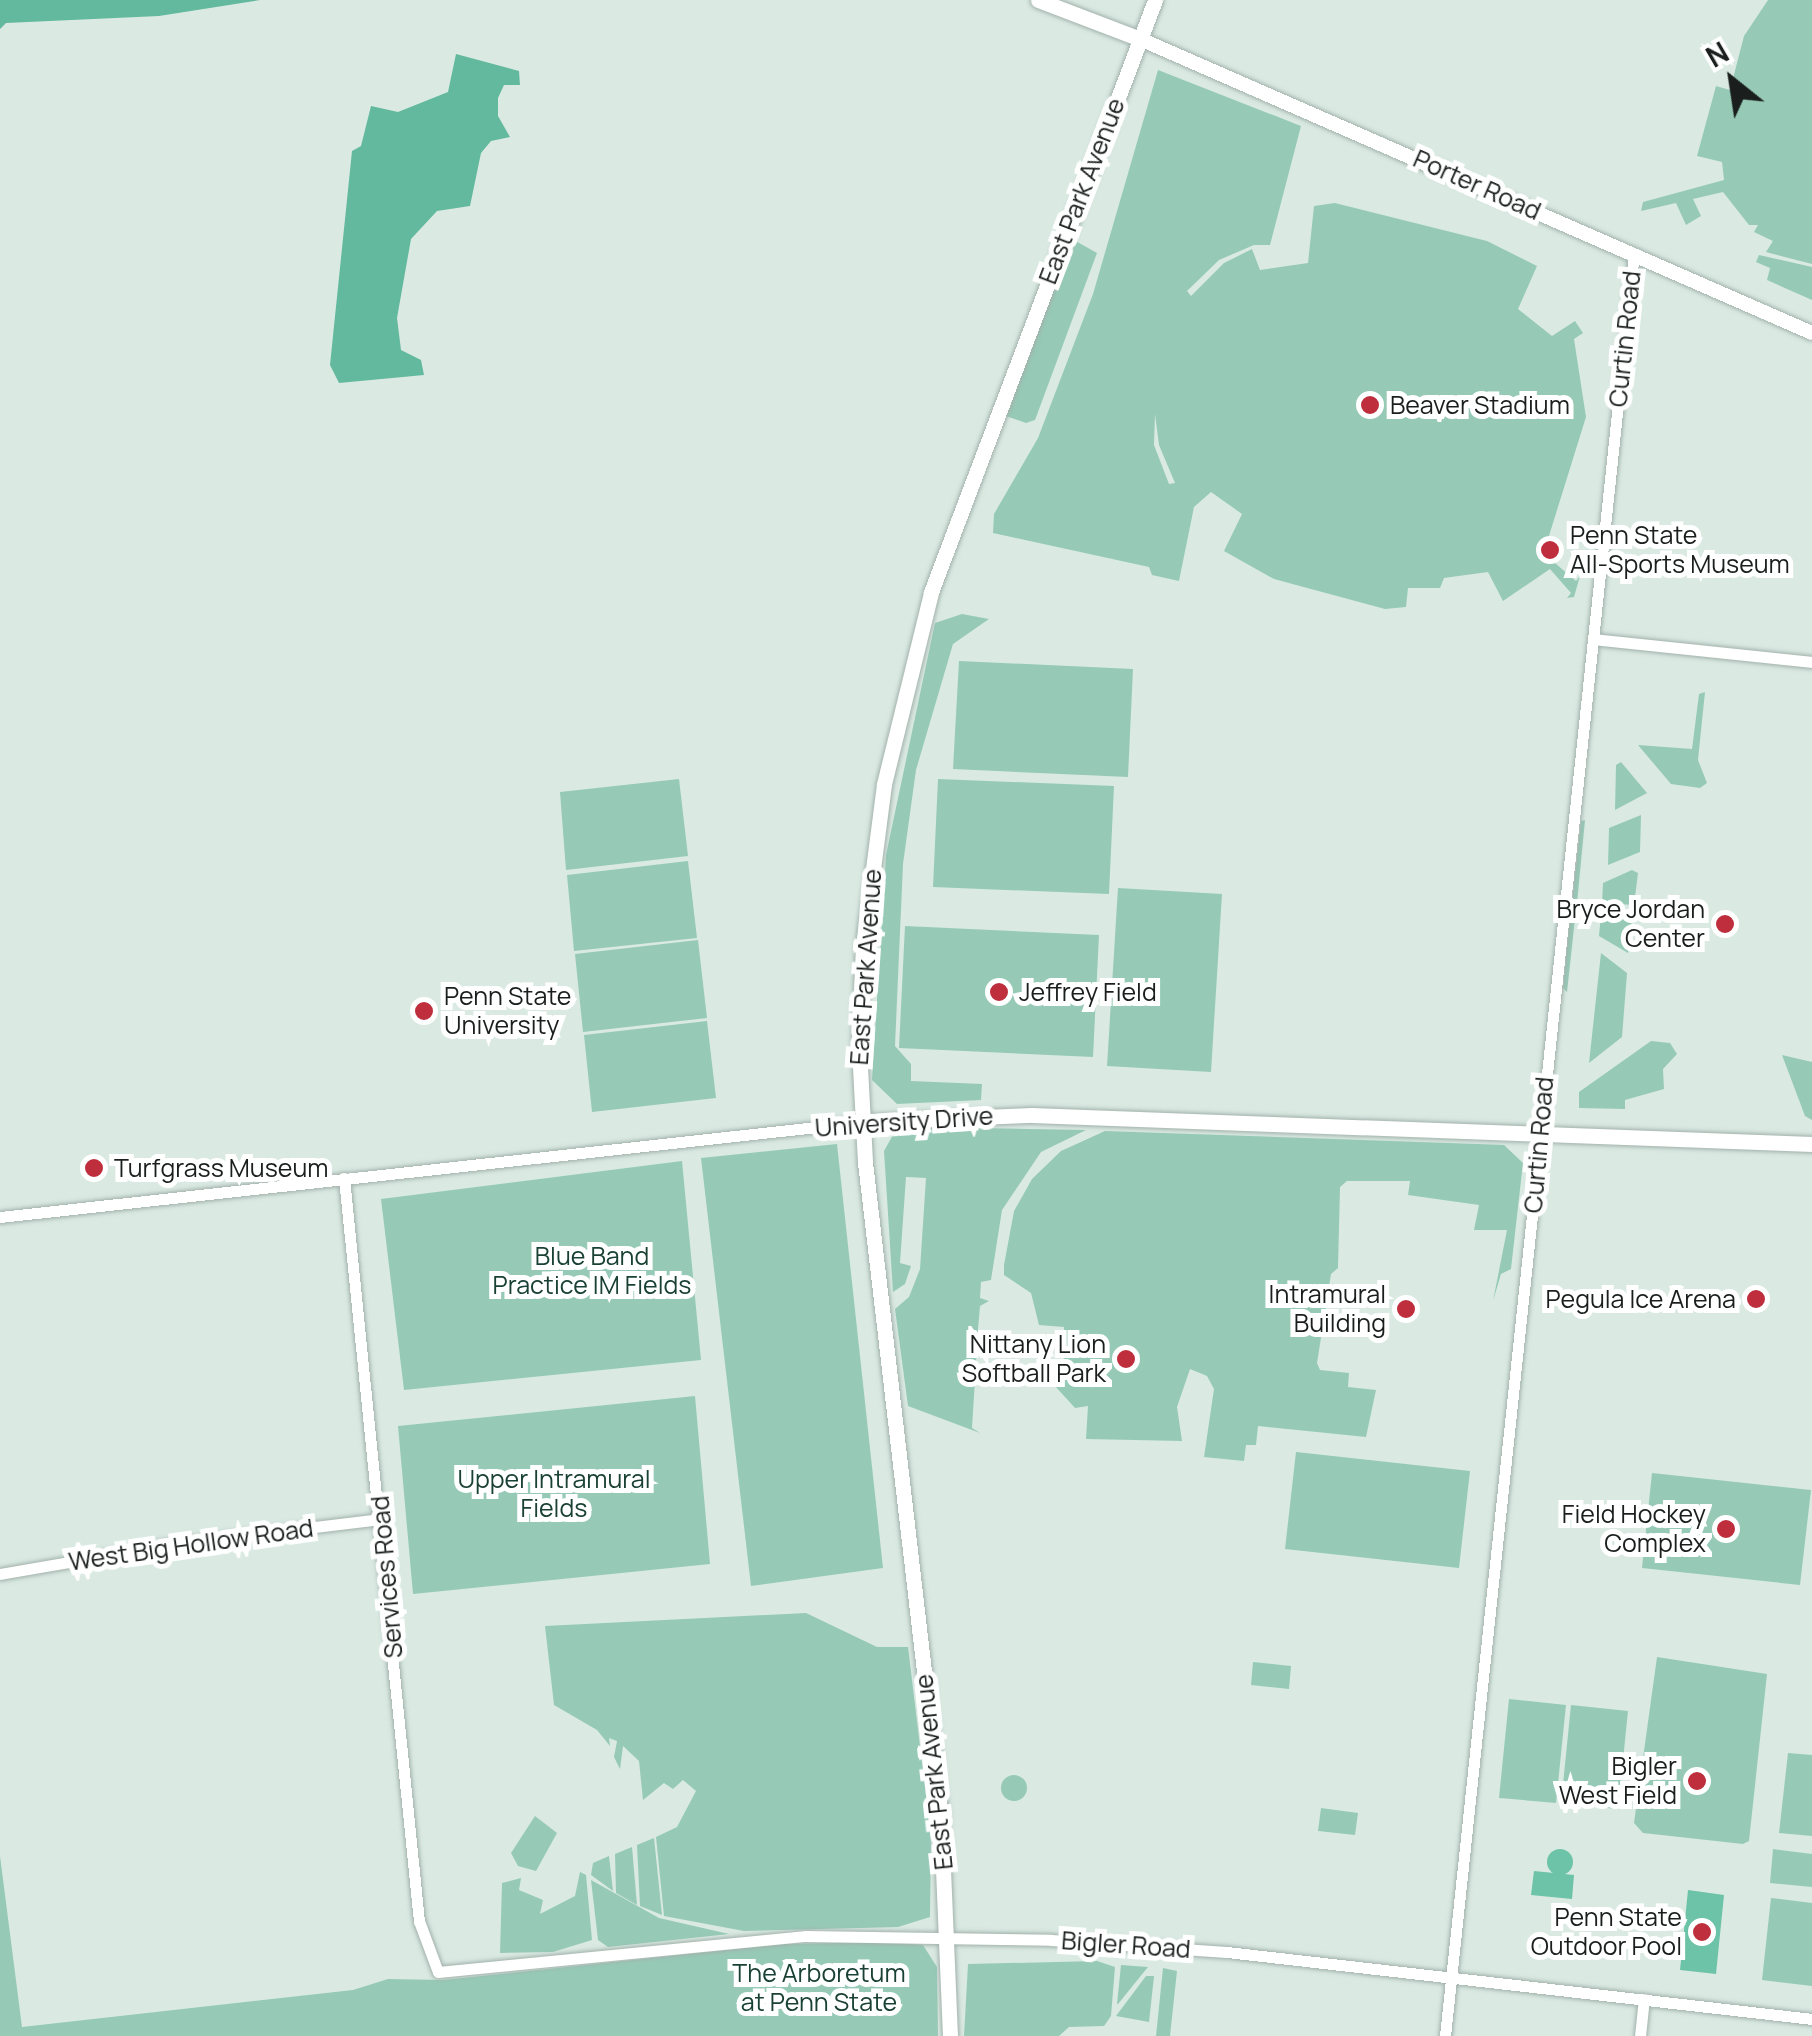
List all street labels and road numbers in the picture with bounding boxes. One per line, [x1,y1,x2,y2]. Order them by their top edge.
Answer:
street label: East Park Avenue [1033,94,1131,288]
street label: Porter Road [1409,144,1545,226]
street label: Curtin Road [1603,269,1647,409]
street label: East Park Avenue [844,868,888,1066]
street label: Curtin Road [1518,1076,1560,1214]
street label: University Drive [814,1101,994,1143]
street label: Services Road [365,1494,409,1660]
street label: West Big Hollow Road [67,1513,315,1577]
street label: East Park Avenue [909,1673,959,1871]
street label: Bigler Road [1060,1926,1192,1964]

